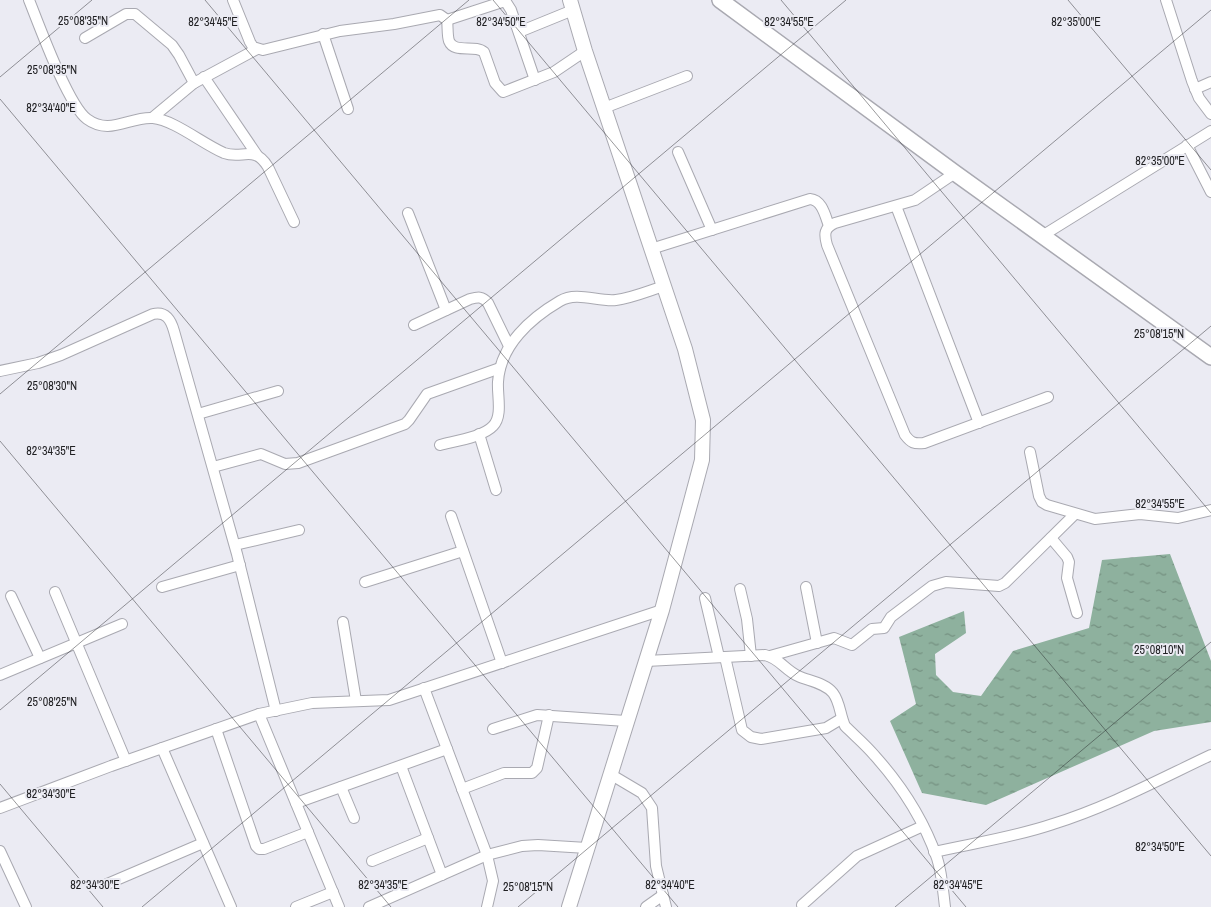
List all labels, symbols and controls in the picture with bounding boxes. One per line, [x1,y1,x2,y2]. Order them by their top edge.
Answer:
text: 25°08'35"N [58,13,108,29]
text: 82°34'45"E [188,14,238,30]
text: 82°34'50"E [476,14,526,30]
text: 82°34'55"E [764,14,814,30]
text: 82°35'00"E [1051,14,1101,30]
text: 25°08'35"N [27,62,77,78]
text: 82°34'40"E [26,100,76,116]
text: 82°35'00"E [1135,153,1185,169]
text: 25°08'15"N [1134,326,1184,342]
text: 25°08'30"N [27,378,77,394]
text: 82°34'35"E [26,443,76,459]
text: 82°34'55"E [1135,496,1185,512]
text: 25°08'10"N [1134,642,1184,658]
text: 25°08'25"N [27,694,77,710]
text: 82°34'30"E [26,786,76,802]
text: 82°34'50"E [1135,839,1185,855]
text: 82°34'30"E [70,877,120,893]
text: 82°34'35"E [358,877,408,893]
text: 82°34'40"E [645,877,695,893]
text: 82°34'45"E [933,877,983,893]
text: 25°08'15"N [503,879,553,895]

